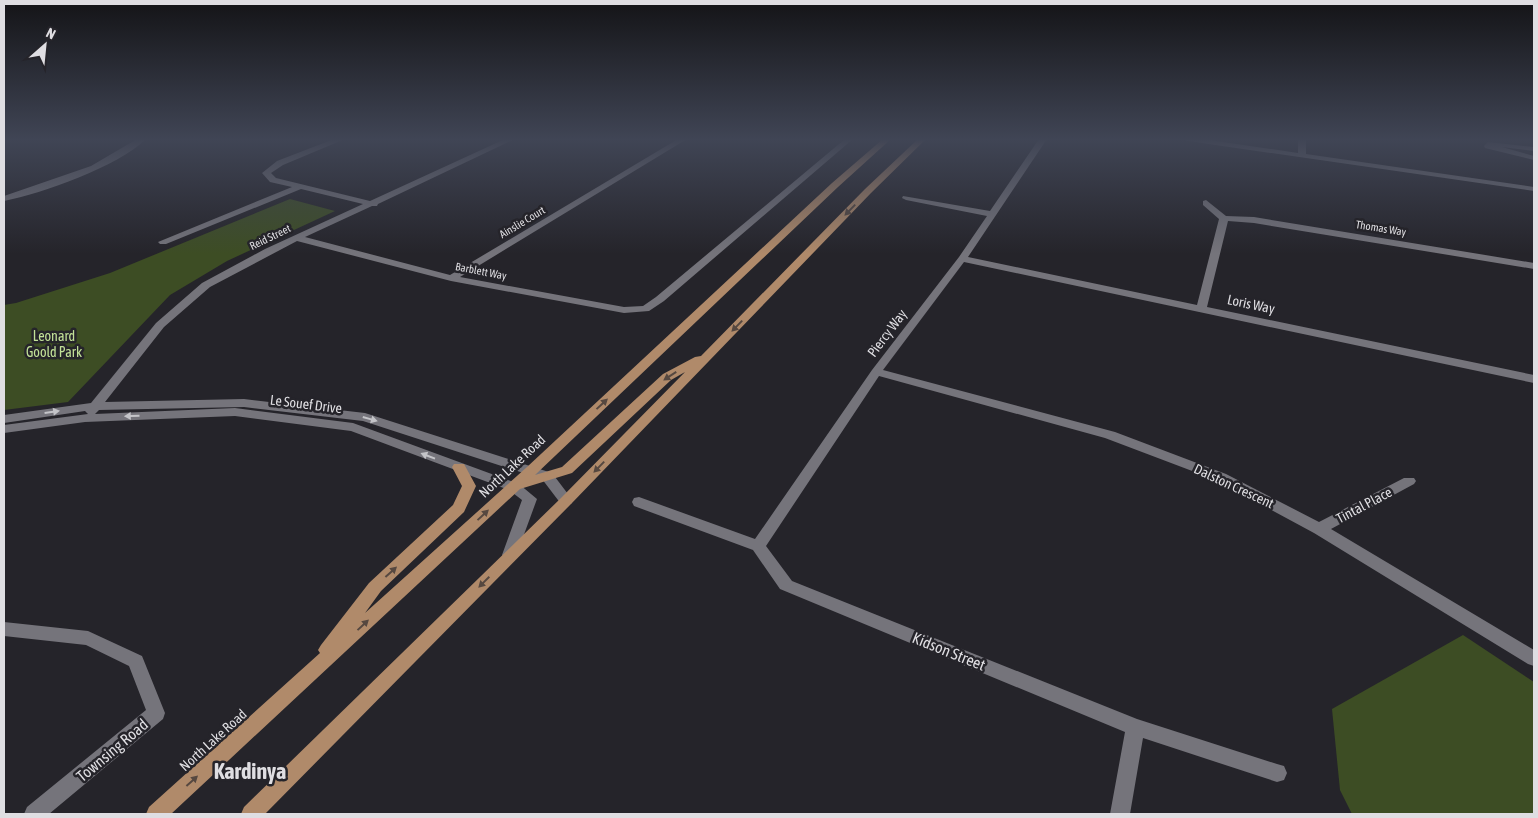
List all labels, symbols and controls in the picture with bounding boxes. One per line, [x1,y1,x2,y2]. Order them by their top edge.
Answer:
north arrow [20,20,70,70]
text: N [44,24,58,42]
street label: Ainslie Court [497,204,547,240]
one-way arrow [844,204,856,216]
street label: Thomas Way [1355,218,1407,238]
street label: Reid Street [248,222,292,252]
street label: Barblett Way [454,260,508,282]
street label: Loris Way [1226,291,1276,317]
street label: Piercy Way [864,306,910,360]
one-way arrow [731,320,743,332]
park label: Leonard Goold Park [26,328,82,360]
one-way arrow [663,371,677,380]
street label: Le Souef Drive [269,392,343,416]
one-way arrow [596,398,608,410]
one-way arrow [44,408,60,416]
one-way arrow [124,412,140,420]
one-way arrow [363,415,378,423]
street label: North Lake Road [476,431,548,501]
one-way arrow [421,451,435,459]
one-way arrow [593,461,605,473]
street label: Dalston Crescent [1192,461,1276,511]
street label: Tintal Place [1333,484,1395,526]
one-way arrow [477,509,489,521]
one-way arrow [385,566,397,578]
one-way arrow [478,576,490,588]
one-way arrow [357,619,370,630]
street label: Kidson Street [910,628,989,674]
street label: North Lake Road [176,706,250,774]
street label: Townsing Road [73,715,152,786]
district label: Kardinya [214,758,286,784]
one-way arrow [185,775,197,787]

